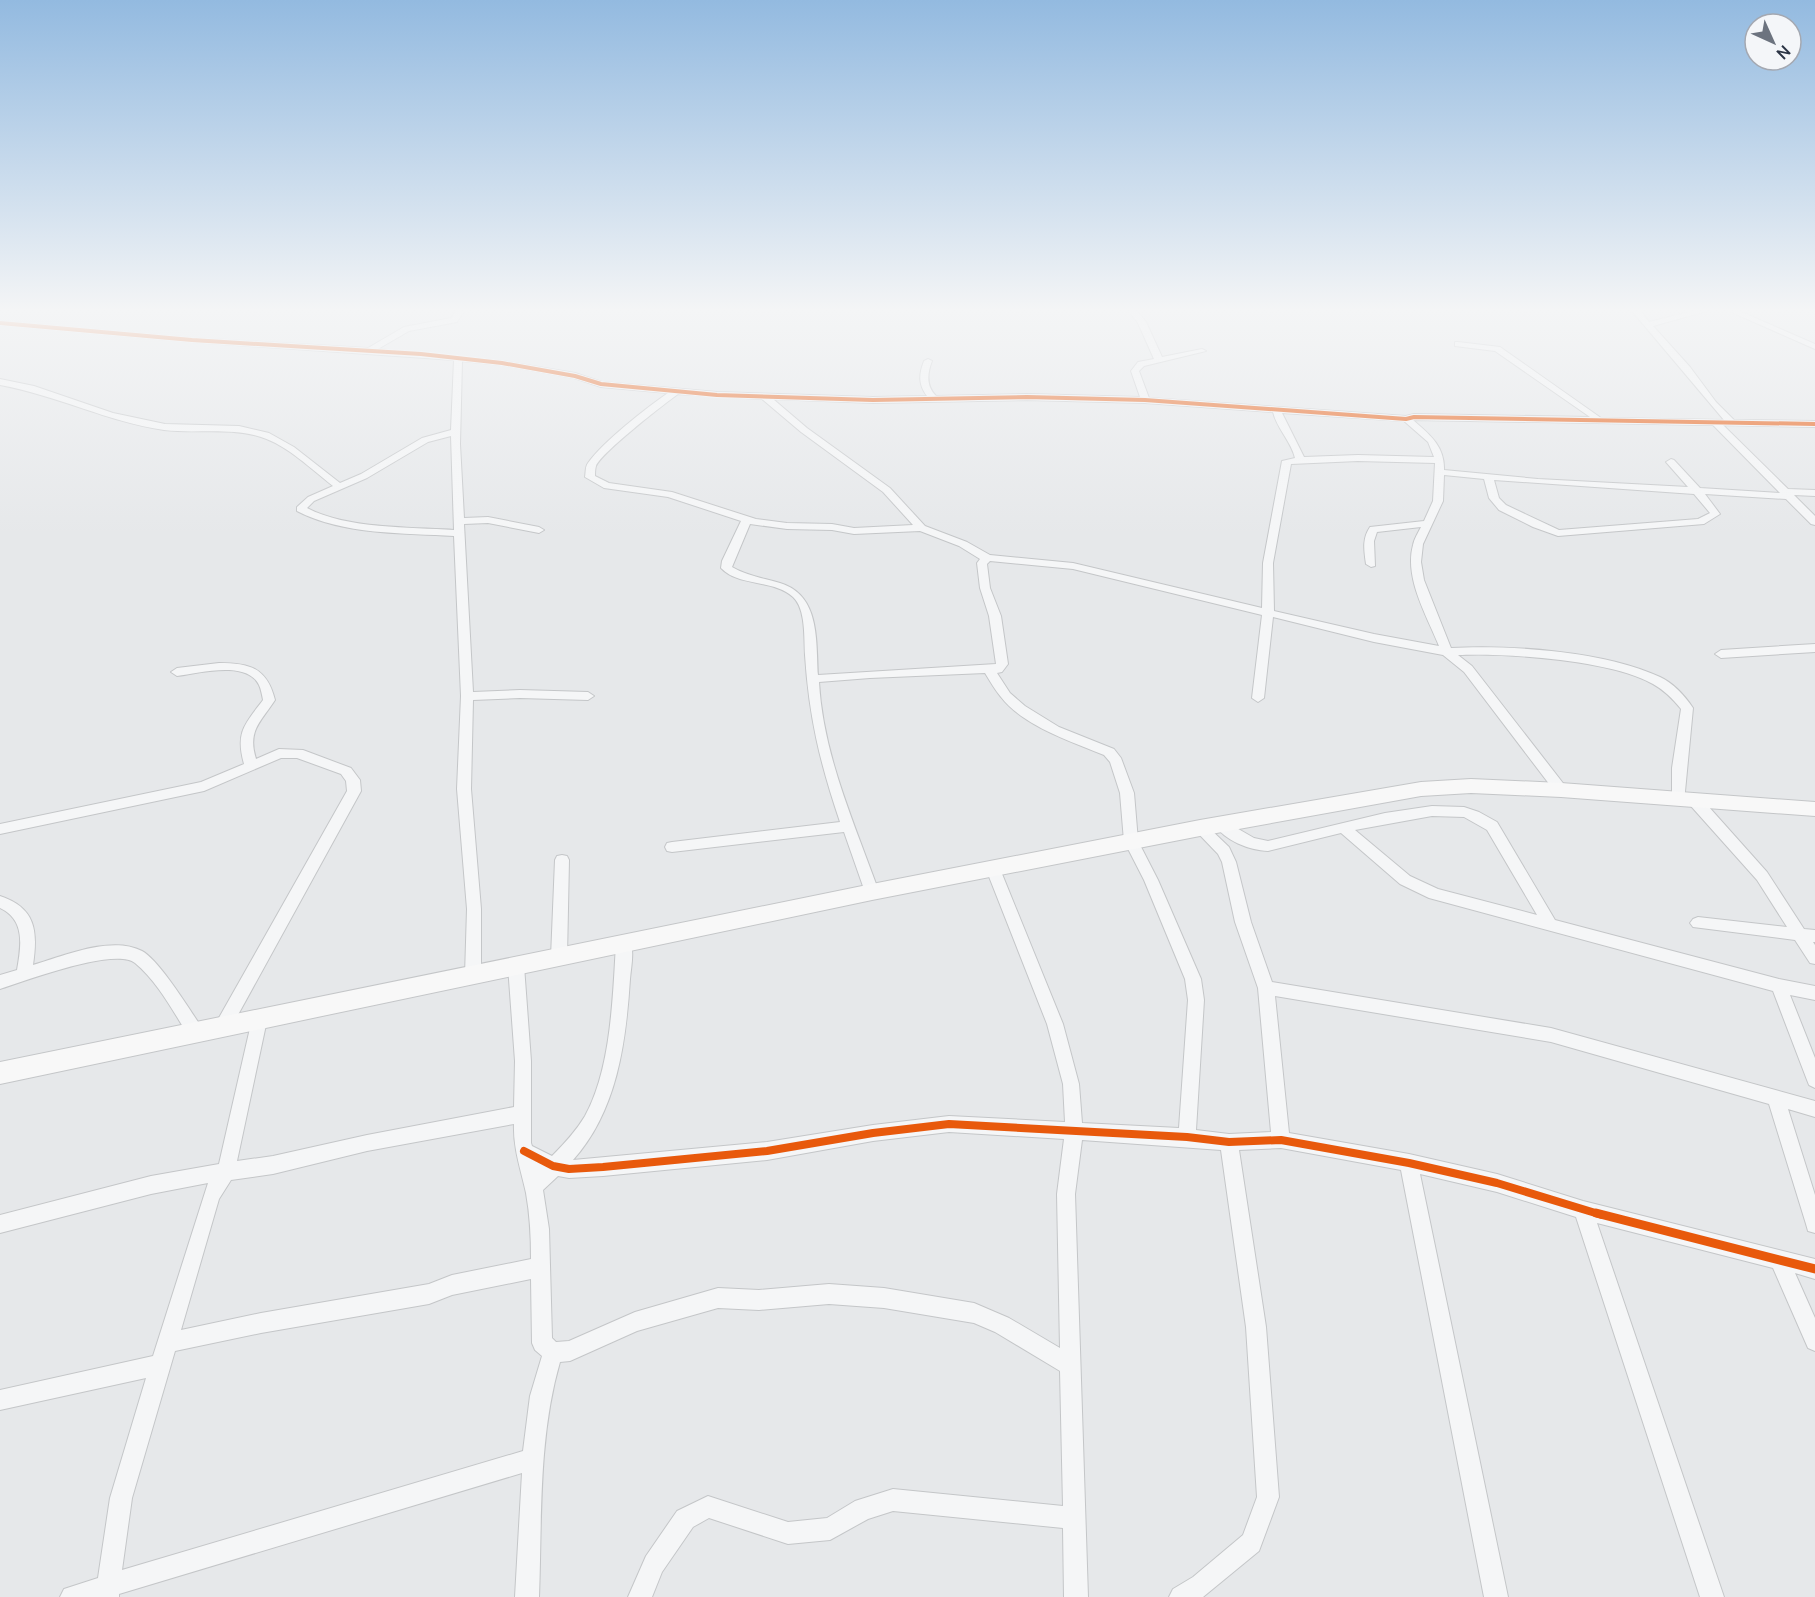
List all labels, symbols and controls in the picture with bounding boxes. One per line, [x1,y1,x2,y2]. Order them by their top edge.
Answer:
north arrow [1743,12,1803,72]
text: N [1772,41,1795,64]

